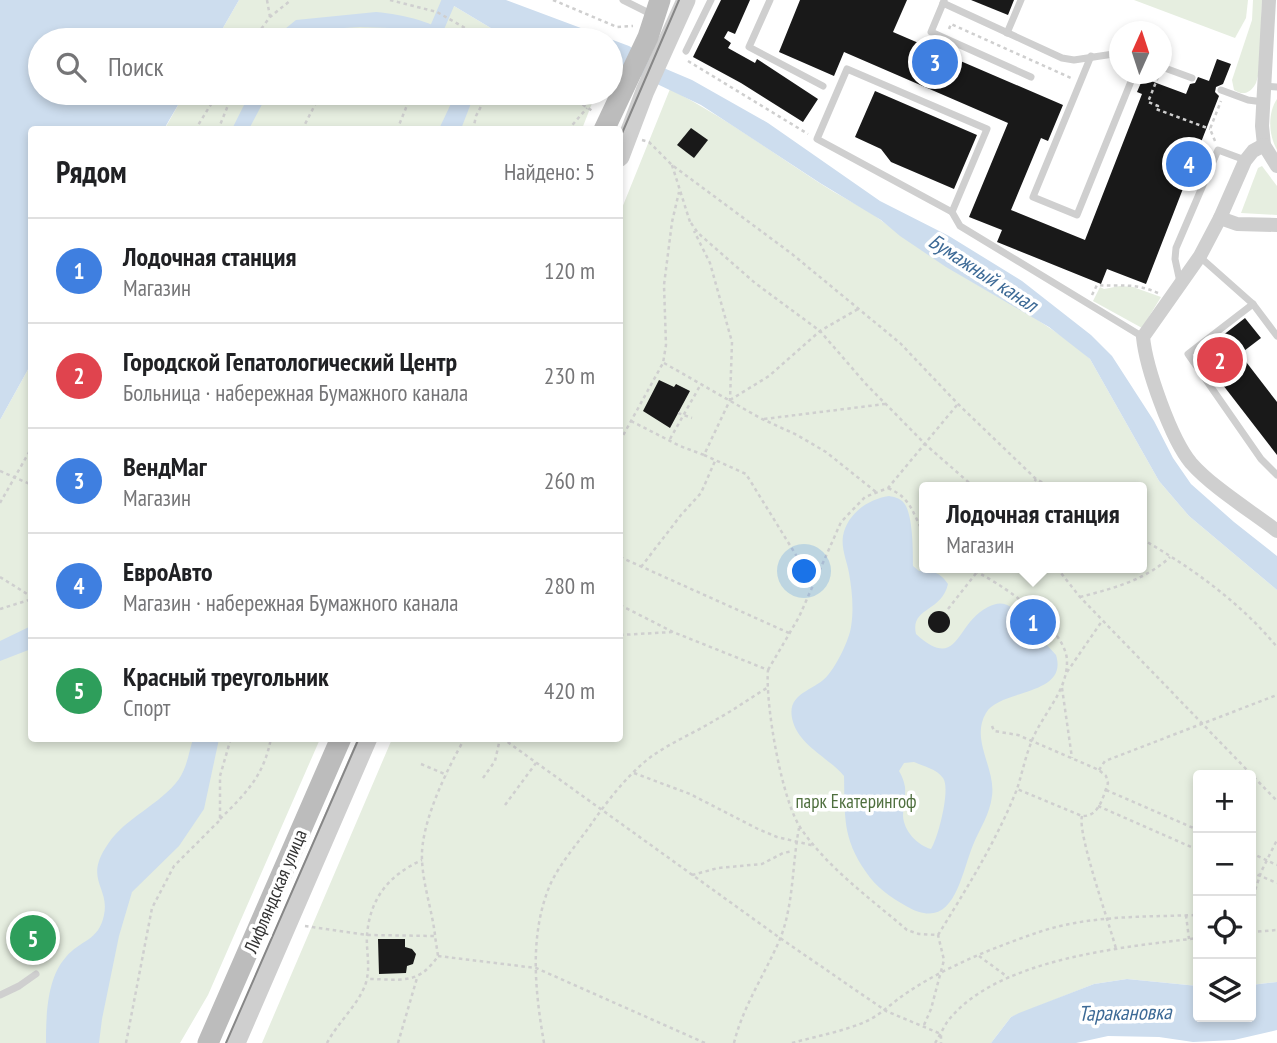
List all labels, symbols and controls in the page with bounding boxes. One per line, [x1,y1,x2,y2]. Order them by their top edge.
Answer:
north arrow [1109,21,1172,84]
search box [28,28,623,105]
pin: 3 [912,36,958,88]
icon: search [52,48,90,86]
text: Поиск [108,50,164,83]
pin: 4 [1166,138,1212,190]
text: Рядом [56,152,127,191]
text: Найдено: 5 [504,157,595,186]
water label: Бумажный канал [924,227,1044,319]
text: Лодочная станция [123,240,296,273]
text: 1 [74,256,85,285]
text: 120 m [544,256,595,285]
text: Магазин [123,273,191,302]
pin: 2 [1197,334,1243,386]
text: Городской Гепатологический Центр [123,345,457,378]
text: 2 [74,361,85,390]
text: 230 m [544,361,595,390]
text: Больница · набережная Бумажного канала [123,378,468,407]
text: ВендМаг [123,450,207,483]
text: 3 [74,466,85,495]
text: 260 m [544,466,595,495]
popup [919,482,1147,573]
text: Магазин [123,483,191,512]
text: Лодочная станция [946,497,1120,530]
text: Магазин [946,530,1014,559]
your location [787,554,821,588]
text: ЕвроАвто [123,555,213,588]
text: 4 [74,571,85,600]
text: 280 m [544,571,595,600]
text: Магазин · набережная Бумажного канала [123,588,459,617]
pin: 1 [1010,596,1056,648]
text: Красный треугольник [123,660,329,693]
text: 5 [74,676,85,705]
text: 420 m [544,676,595,705]
text: Спорт [123,693,170,722]
map controls [1193,770,1256,1022]
button: + [1193,770,1256,833]
park label: парк Екатерингоф [795,789,917,813]
street label: Лифляндская улица [238,826,312,957]
button: − [1193,833,1256,896]
button: locate [1193,896,1256,959]
pin: 5 [10,912,56,964]
button: layers [1193,959,1256,1022]
water label: Таракановка [1078,998,1173,1027]

